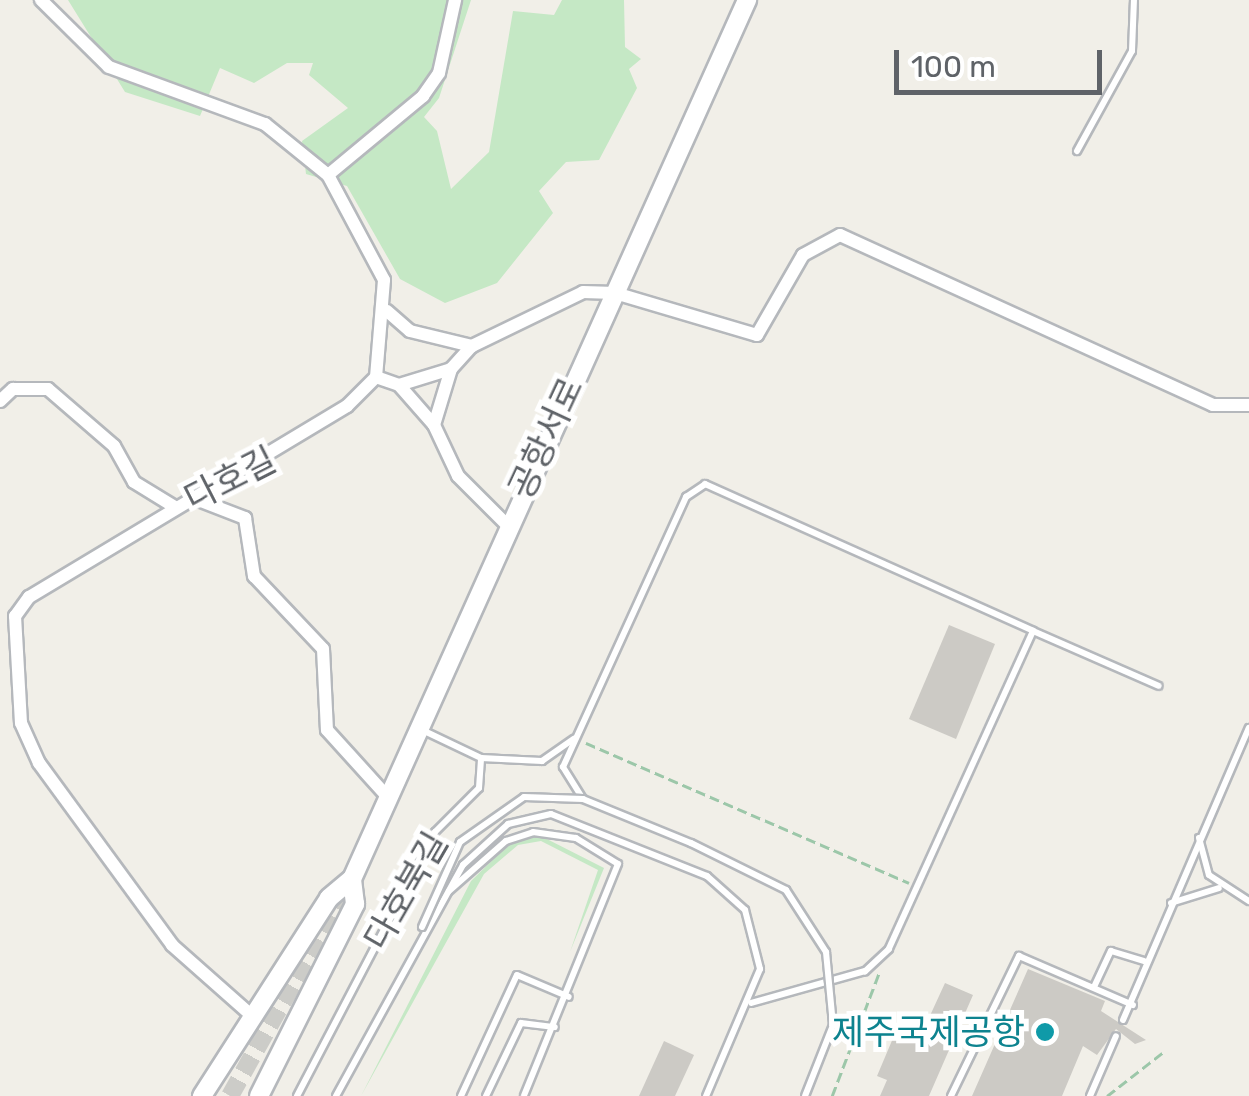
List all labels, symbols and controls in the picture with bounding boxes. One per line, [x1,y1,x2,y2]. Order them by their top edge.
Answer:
scale bar [899,30,1106,92]
text: 100 m [911,49,996,85]
street label: 공항서로 [500,371,592,505]
street label: 다호길 [177,438,283,520]
street label: 다호북길 [356,825,456,957]
place label: 제주국제공항 [832,1011,1025,1053]
marker: 제주국제공항 [1034,1021,1056,1043]

